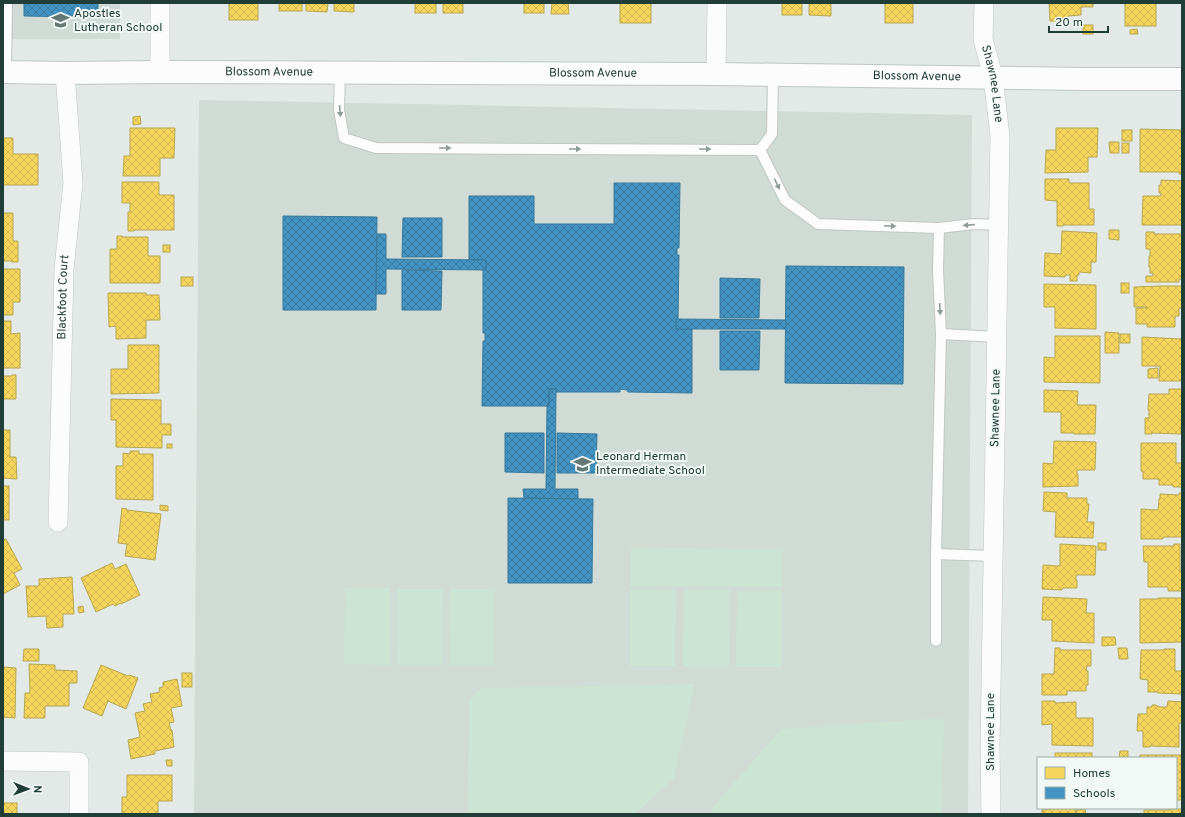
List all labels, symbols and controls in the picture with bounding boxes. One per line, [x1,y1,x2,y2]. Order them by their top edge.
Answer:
place label: Apostles Lutheran School [74,6,162,36]
scale bar [1049,8,1108,34]
school or university icon: Apostles Lutheran School [51,11,71,31]
text: 20 m [1055,15,1083,31]
street label: Shawnee Lane [977,44,1006,123]
street label: Blossom Avenue [225,64,313,81]
street label: Blossom Avenue [549,65,637,82]
street label: Blossom Avenue [873,68,961,85]
one-way arrow [337,105,344,117]
one-way arrow [439,145,452,151]
one-way arrow [569,146,582,152]
one-way arrow [699,146,712,152]
one-way arrow [774,179,780,190]
one-way arrow [963,222,975,228]
one-way arrow [884,223,896,230]
street label: Blackfoot Court [54,254,73,340]
one-way arrow [936,303,943,315]
street label: Shawnee Lane [987,369,1005,447]
place label: Leonard Herman Intermediate School [596,449,705,479]
school or university icon: Leonard Herman Intermediate School [573,454,593,474]
street label: Shawnee Lane [983,693,999,771]
legend [1037,757,1177,809]
text: Homes [1073,766,1110,782]
north arrow [8,769,48,809]
text: N [30,785,44,793]
text: Schools [1073,786,1115,802]

